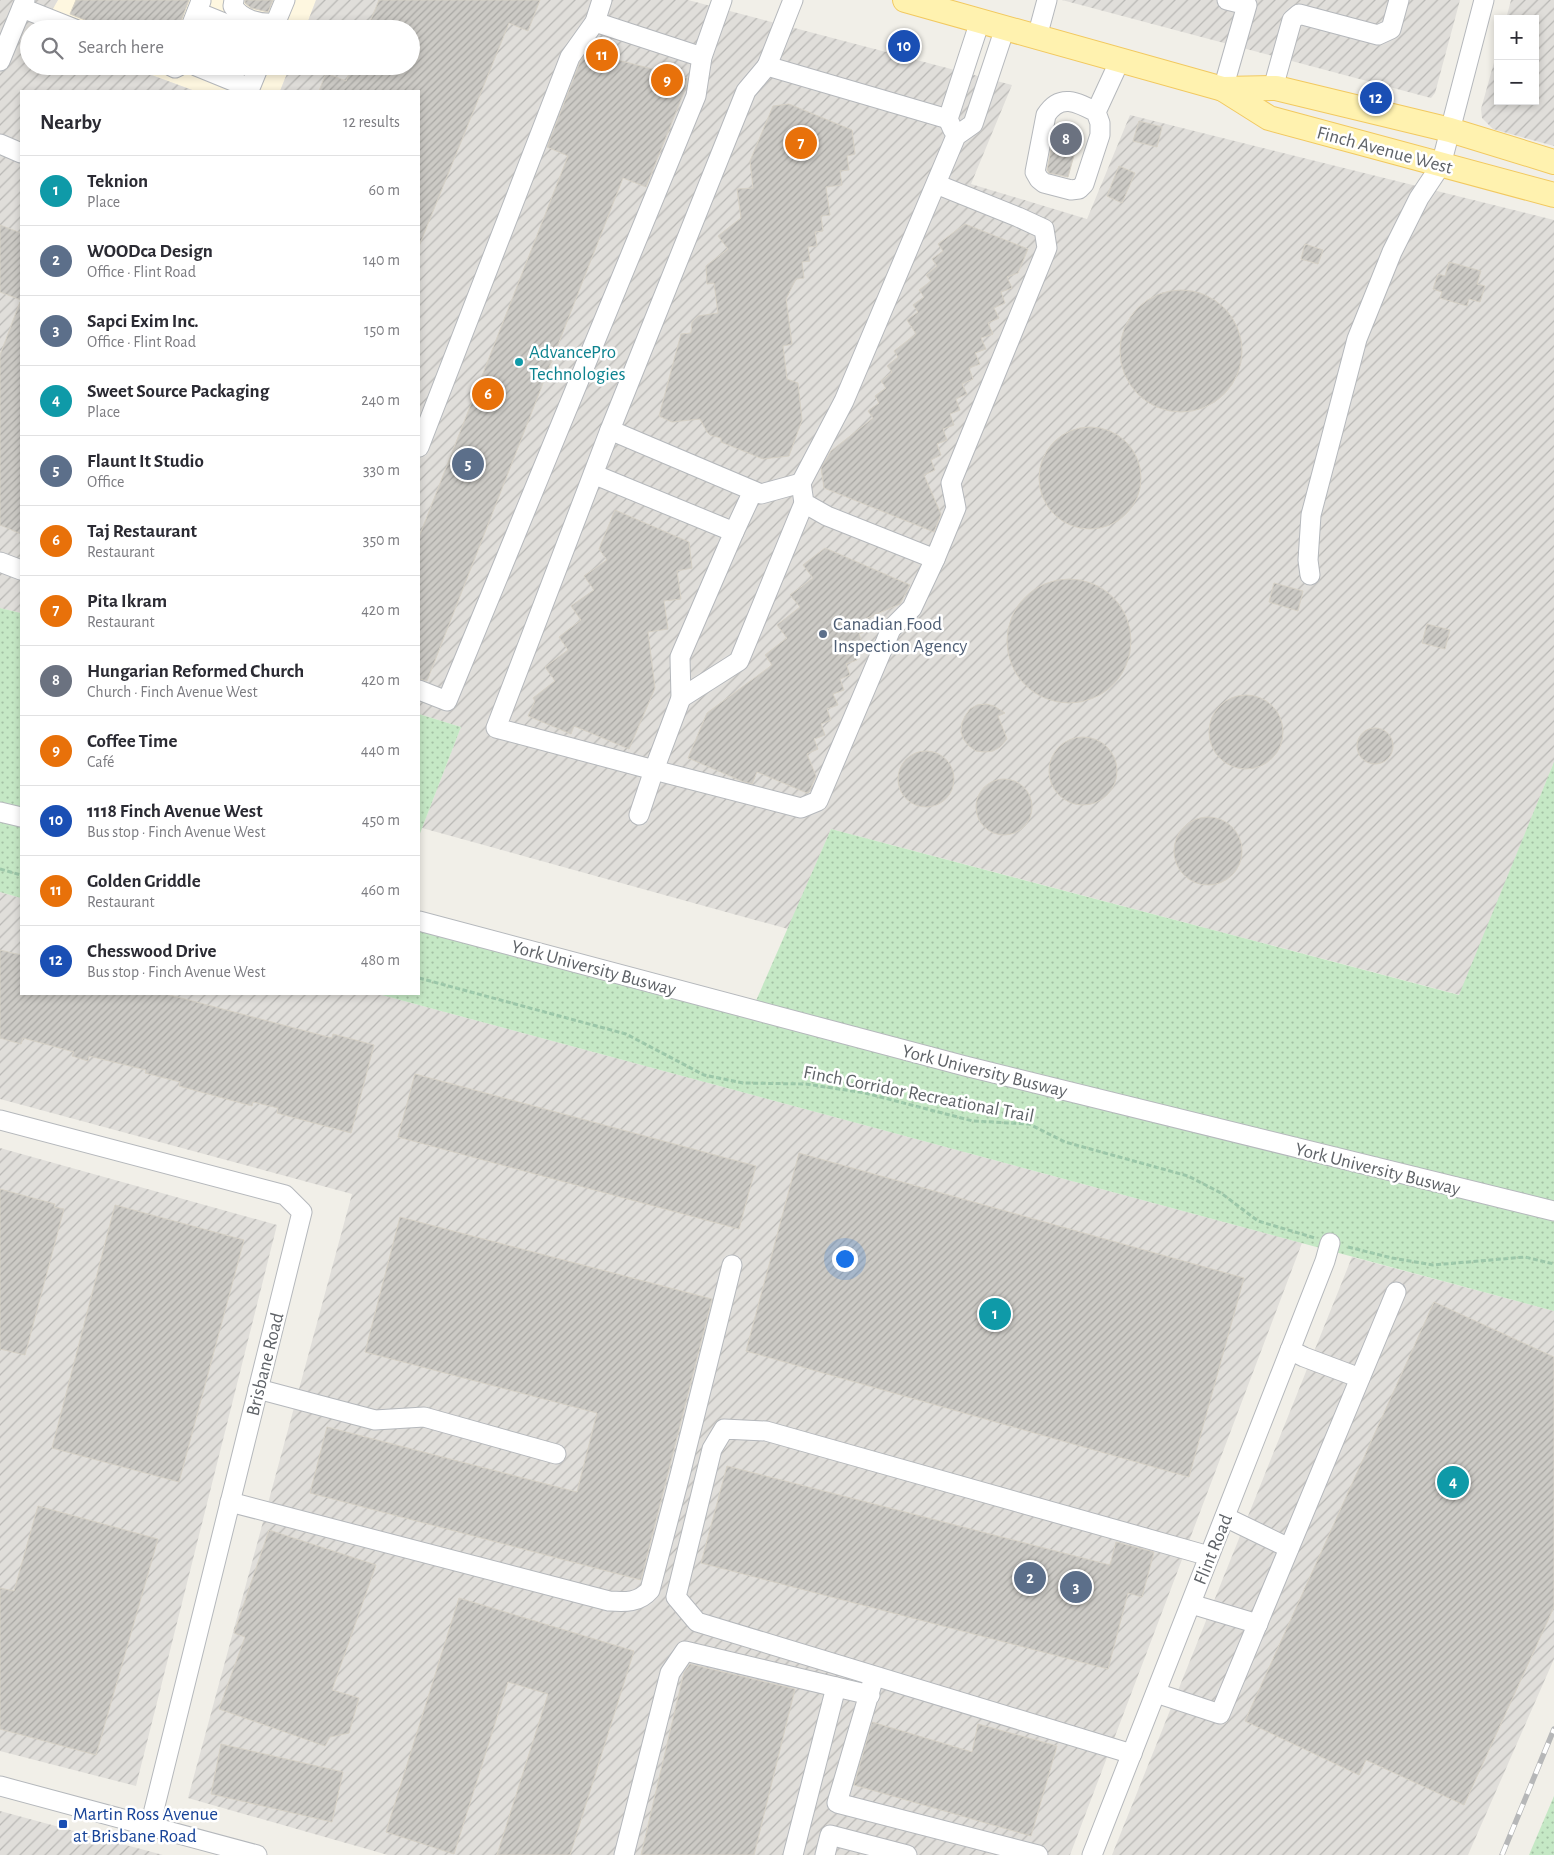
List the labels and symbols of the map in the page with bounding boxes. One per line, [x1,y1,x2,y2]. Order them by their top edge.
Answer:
pin: 10 [888,27,920,65]
pin: 11 [586,36,618,74]
pin: 9 [651,61,683,99]
pin: 12 [1360,79,1392,117]
pin: 8 [1050,120,1082,158]
street label: Finch Avenue West [1315,123,1454,178]
pin: 7 [785,124,817,162]
place label: AdvancePro Technologies [529,343,626,384]
marker: AdvancePro Technologies [513,356,525,368]
pin: 6 [472,375,504,413]
pin: 5 [452,445,484,483]
place label: Canadian Food Inspection Agency [833,615,967,656]
marker: Canadian Food Inspection Agency [817,628,829,640]
street label: York University Busway [509,937,678,1000]
street label: York University Busway [900,1042,1069,1101]
street label: Finch Corridor Recreational Trail [802,1063,1036,1126]
street label: York University Busway [1293,1140,1462,1199]
your location [832,1246,858,1272]
pin: 1 [979,1295,1011,1333]
street label: Brisbane Road [243,1311,287,1418]
pin: 4 [1437,1463,1469,1501]
street label: Flint Road [1191,1511,1236,1588]
pin: 2 [1014,1559,1046,1597]
pin: 3 [1060,1568,1092,1606]
place label: Martin Ross Avenue at Brisbane Road [73,1805,218,1846]
marker: Martin Ross Avenue at Brisbane Road [57,1818,69,1830]

